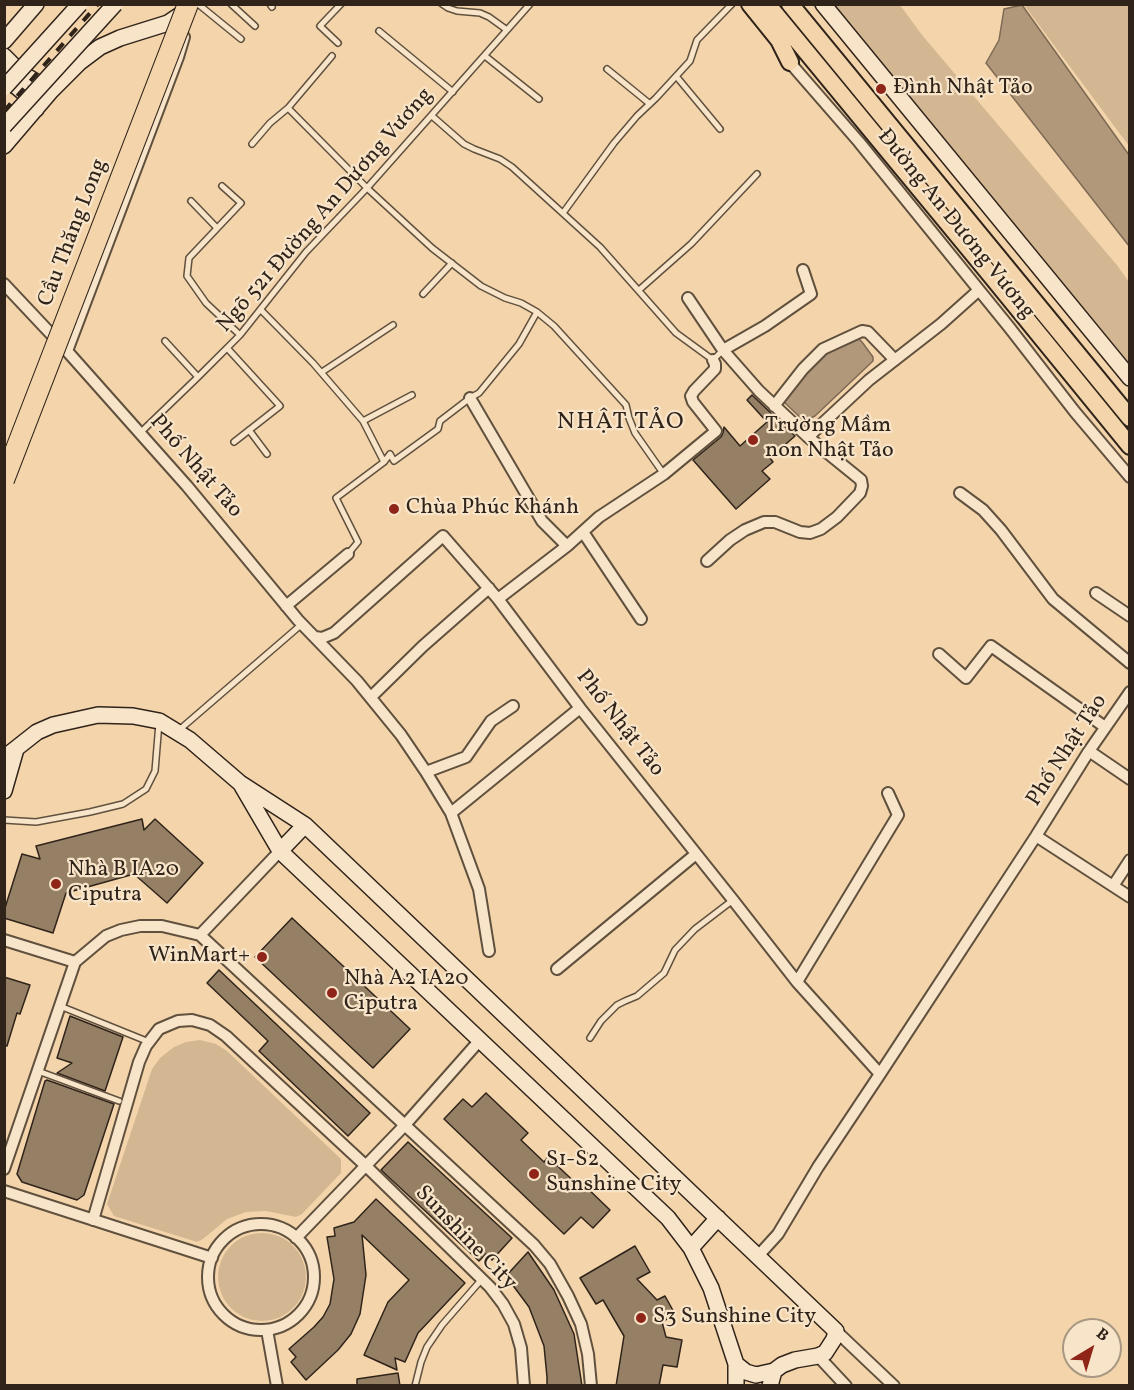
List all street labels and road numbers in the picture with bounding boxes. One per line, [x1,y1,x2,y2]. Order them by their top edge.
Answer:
street label: Ngõ 521 Đường An Dương Vương [212,83,440,339]
street label: Đường An Dương Vương [870,125,1040,325]
street label: Cầu Thăng Long [34,156,114,310]
street label: Phố Nhật Tảo [143,410,247,524]
street label: Phố Nhật Tảo [569,665,669,783]
street label: Phố Nhật Tảo [1022,690,1114,812]
street label: Sunshine City [408,1181,522,1297]

